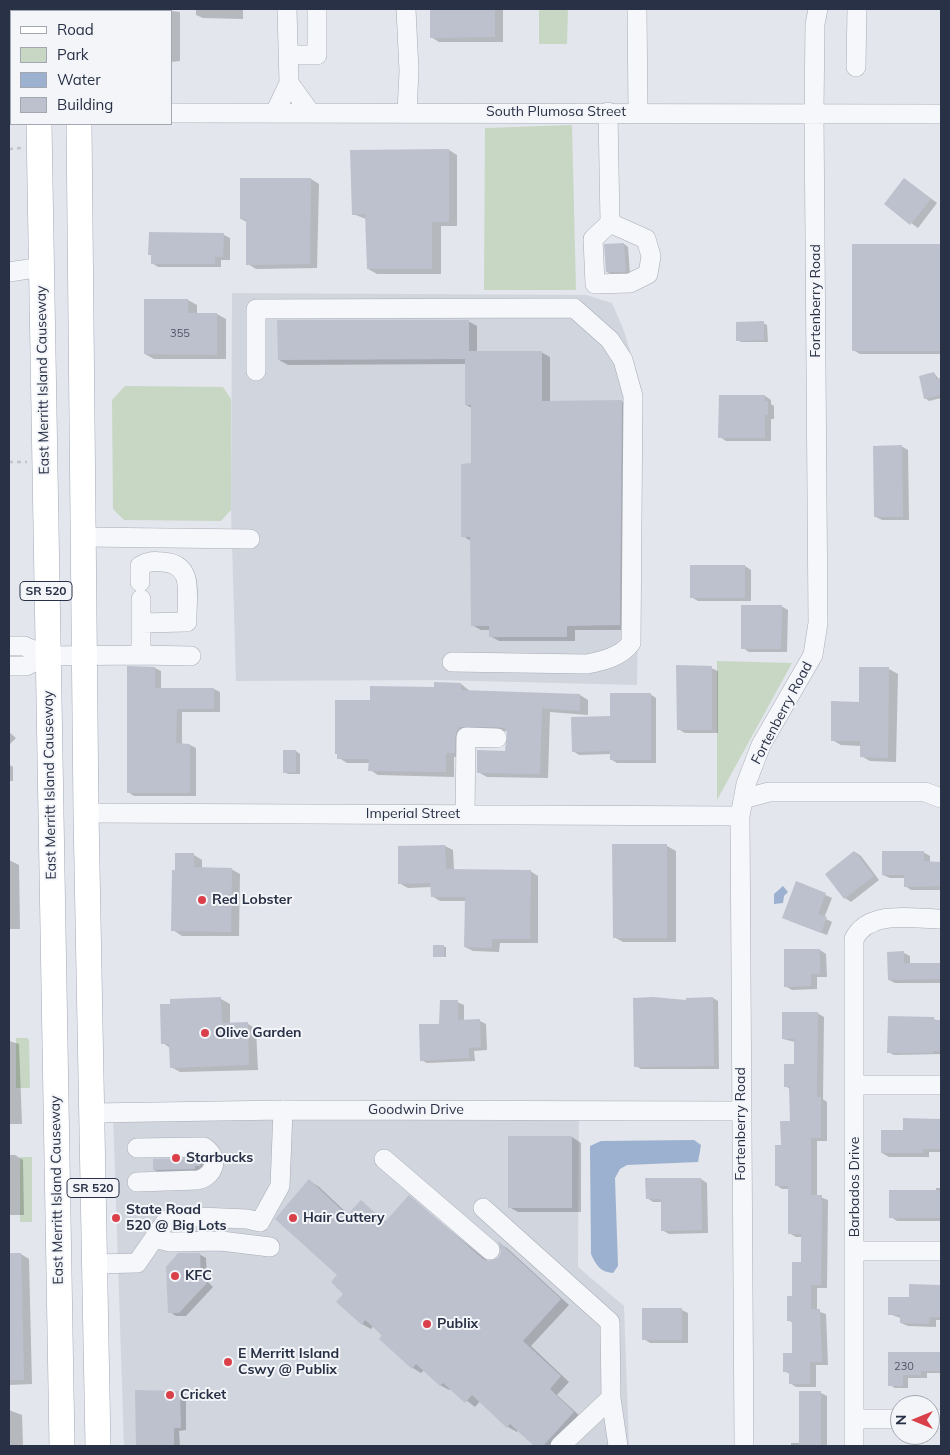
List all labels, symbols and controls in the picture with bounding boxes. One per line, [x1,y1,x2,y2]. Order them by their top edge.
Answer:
legend [10,10,172,125]
text: Road [57,20,94,39]
text: Park [57,45,89,64]
text: Water [57,70,101,89]
text: Building [57,95,113,114]
street label: South Plumosa Street [486,104,626,120]
street label: Fortenberry Road [808,244,824,358]
street label: East Merritt Island Causeway [33,285,53,475]
house number: 355 [170,327,190,341]
road number: SR 520 [20,582,72,600]
street label: Fortenberry Road [748,659,816,767]
street label: East Merritt Island Causeway [40,690,60,880]
street label: Imperial Street [366,806,460,822]
place label: Red Lobster [212,892,292,908]
marker: Red Lobster [196,894,208,906]
place label: Olive Garden [215,1025,302,1041]
marker: Olive Garden [199,1027,211,1039]
street label: Fortenberry Road [733,1067,749,1181]
street label: East Merritt Island Causeway [47,1095,67,1285]
street label: Goodwin Drive [368,1102,464,1118]
street label: Barbados Drive [847,1137,863,1237]
place label: Starbucks [186,1150,253,1166]
marker: Starbucks [170,1152,182,1164]
road number: SR 520 [67,1178,119,1198]
place label: State Road 520 @ Big Lots [126,1202,227,1234]
place label: Hair Cuttery [303,1210,385,1226]
marker: State Road 520 @ Big Lots [110,1212,122,1224]
marker: Hair Cuttery [287,1212,299,1224]
place label: KFC [185,1268,212,1284]
marker: KFC [169,1270,181,1282]
place label: Publix [437,1316,478,1332]
marker: Publix [421,1318,433,1330]
place label: E Merritt Island Cswy @ Publix [238,1346,339,1378]
marker: E Merritt Island Cswy @ Publix [222,1356,234,1368]
house number: 230 [894,1360,914,1374]
place label: Cricket [180,1387,226,1403]
marker: Cricket [164,1389,176,1401]
north arrow [890,1395,940,1445]
text: N [892,1415,910,1425]

